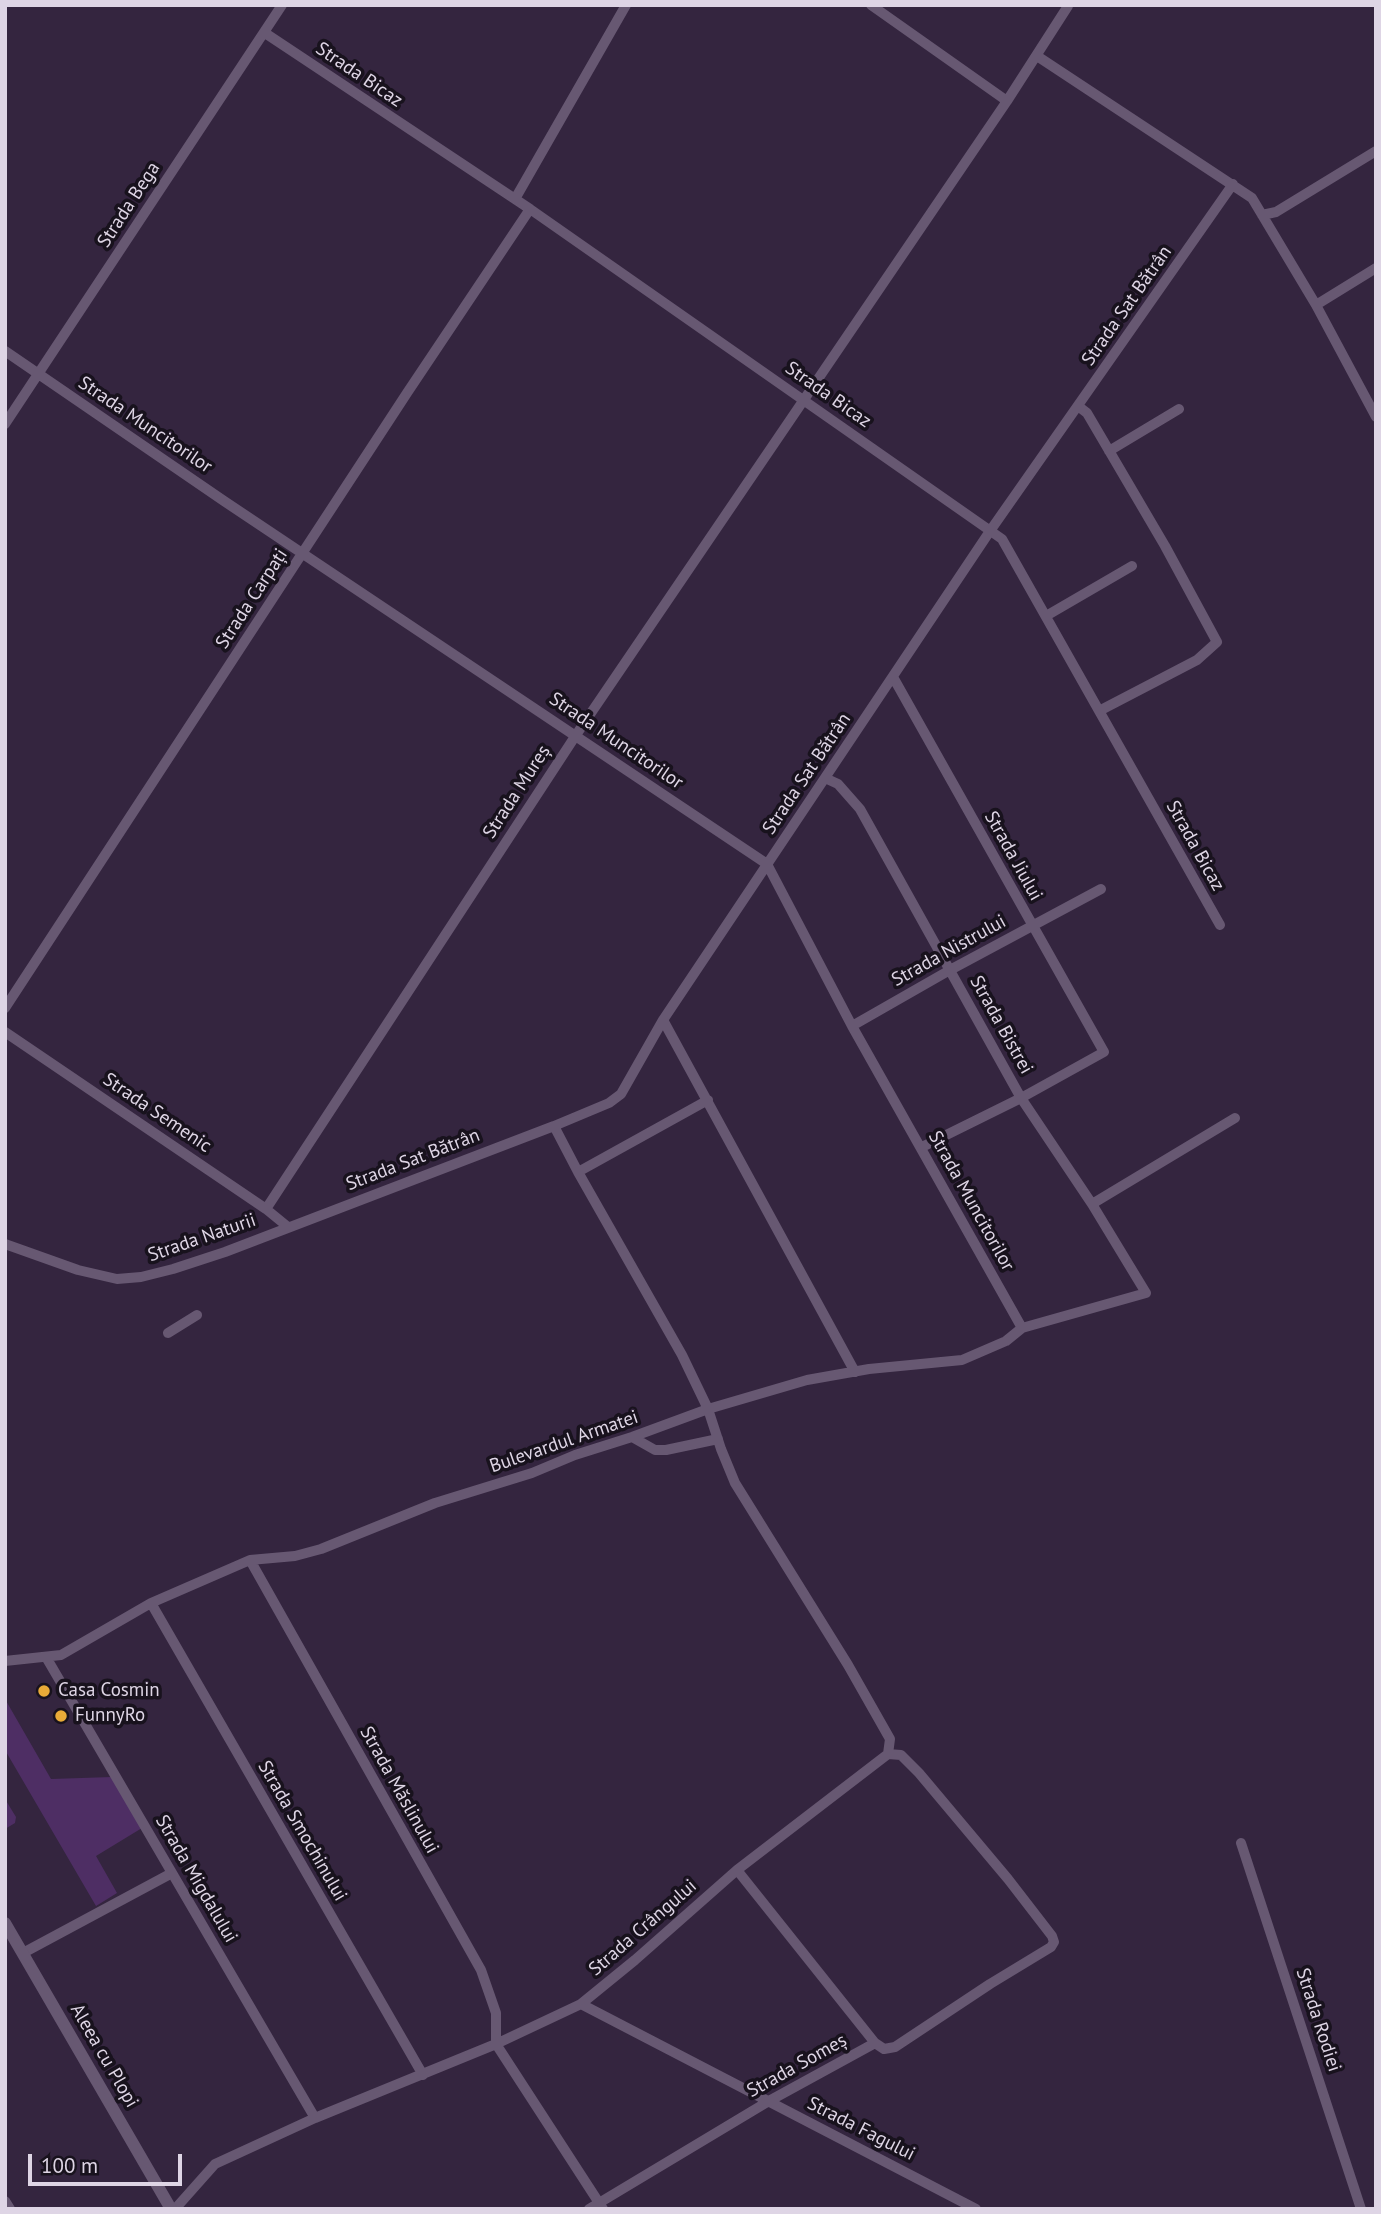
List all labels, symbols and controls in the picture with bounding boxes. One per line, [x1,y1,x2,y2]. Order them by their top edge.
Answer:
street label: Strada Bicaz [311,38,407,112]
street label: Strada Bega [93,158,165,252]
street label: Strada Sat Bătrân [1077,242,1177,370]
street label: Strada Bicaz [781,357,875,433]
street label: Strada Muncitorilor [74,372,216,478]
street label: Strada Carpați [211,545,293,653]
street label: Strada Muncitorilor [545,688,687,794]
street label: Strada Sat Bătrân [758,709,856,839]
street label: Strada Mureș [478,741,556,843]
street label: Strada Bicaz [1161,797,1229,895]
street label: Strada Jiului [979,807,1047,905]
street label: Strada Nistrului [888,910,1010,992]
street label: Strada Bistrei [965,972,1037,1078]
street label: Strada Semenic [98,1068,216,1158]
street label: Strada Sat Bătrân [343,1124,483,1196]
street label: Strada Muncitorilor [923,1127,1019,1275]
street label: Strada Naturii [145,1209,259,1267]
street label: Bulevardul Armatei [487,1406,641,1478]
place label: Casa Cosmin [58,1680,160,1702]
marker: Casa Cosmin [36,1683,52,1699]
place label: FunnyRo [75,1705,145,1727]
marker: FunnyRo [53,1708,69,1724]
street label: Strada Măslinului [355,1722,443,1858]
street label: Strada Smochinului [253,1757,351,1905]
street label: Strada Migdalului [150,1811,242,1947]
street label: Strada Crângului [584,1875,702,1981]
street label: Strada Rodiei [1291,1965,1345,2075]
street label: Aleea cu Plopi [65,2000,143,2112]
street label: Strada Someș [743,2029,851,2103]
street label: Strada Fagului [803,2092,919,2166]
scale bar [32,2140,186,2184]
text: 100 m [41,2152,98,2179]

